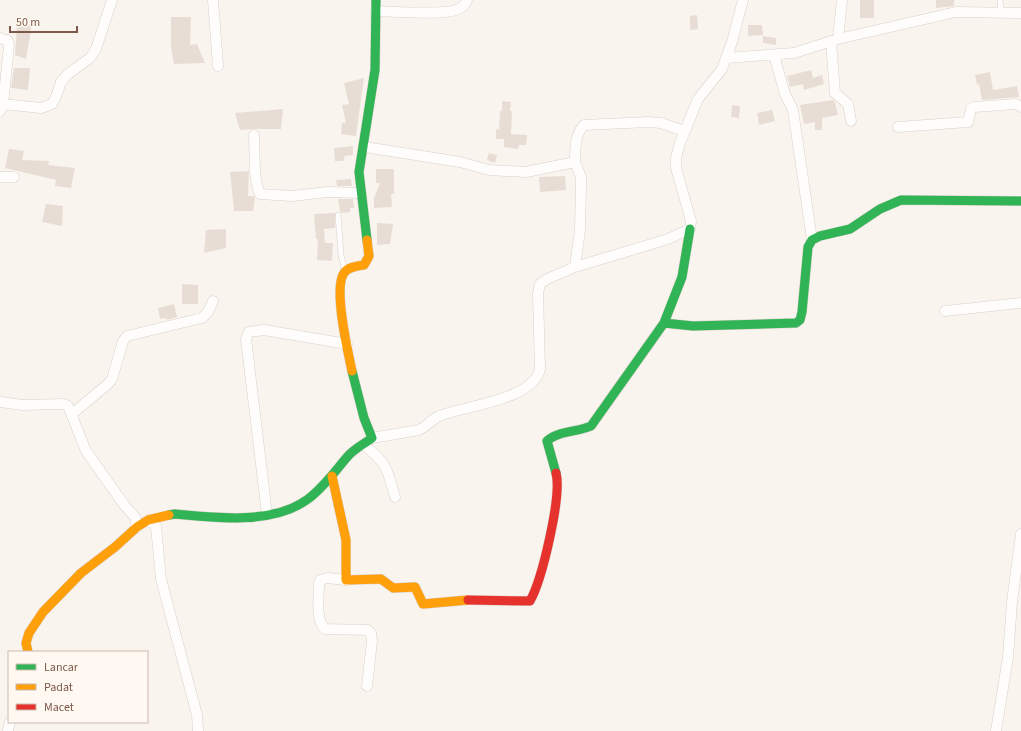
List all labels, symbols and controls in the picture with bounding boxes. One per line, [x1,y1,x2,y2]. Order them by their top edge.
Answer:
scale bar [10,8,77,34]
text: 50 m [16,14,40,31]
legend [8,651,148,723]
text: Lancar [44,659,79,676]
text: Padat [44,679,73,696]
text: Macet [44,699,74,716]

